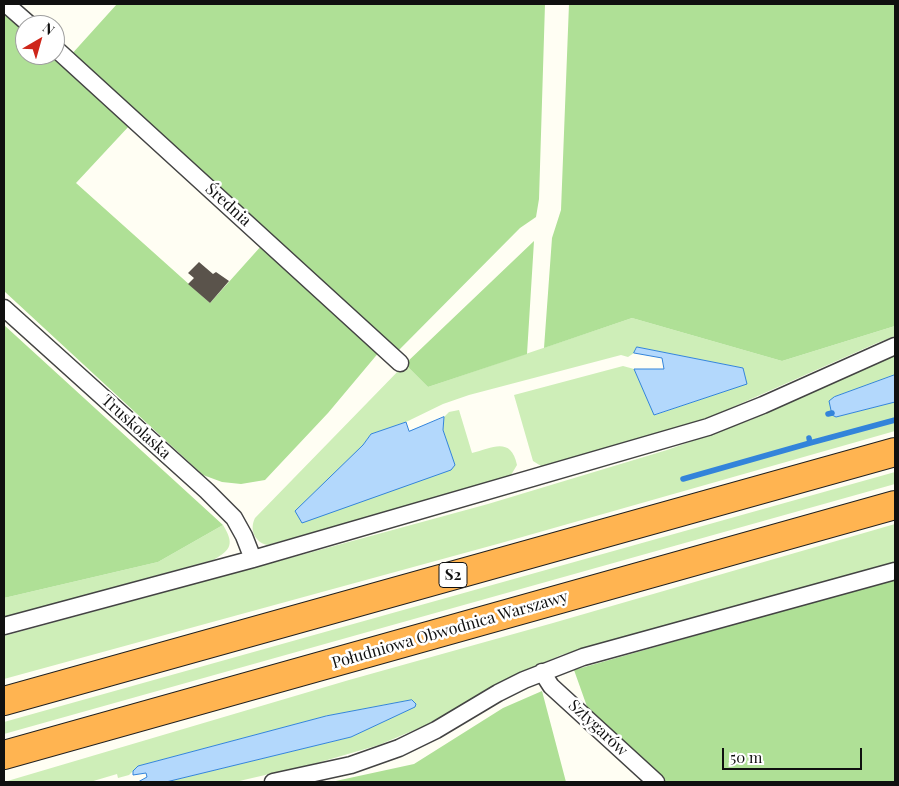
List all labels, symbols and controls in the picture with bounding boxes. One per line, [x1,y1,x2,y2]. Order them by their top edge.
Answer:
north arrow [15,15,65,65]
text: N [39,18,59,39]
street label: Średnia [201,179,255,231]
street label: Truskolaska [97,391,175,463]
road number: S2 [439,562,467,588]
street label: Południowa Obwodnica Warszawy [330,587,570,673]
street label: Sztygarów [564,696,632,760]
scale bar [724,738,864,770]
text: 50 m [730,747,762,767]

